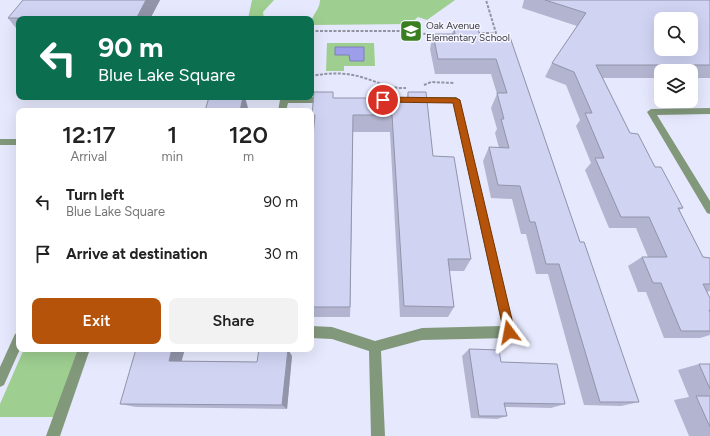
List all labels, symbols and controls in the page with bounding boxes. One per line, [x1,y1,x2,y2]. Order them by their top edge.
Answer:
map controls [654,12,698,108]
button: search [654,12,698,56]
school or university icon: Oak Avenue Elementary School [398,18,424,44]
place label: Oak Avenue Elementary School [426,19,510,44]
text: 90 m [98,30,163,64]
icon: left [32,32,84,84]
text: Blue Lake Square [98,64,235,86]
button: layers [654,64,698,108]
pin [366,83,400,117]
icon: arrive [372,89,394,111]
text: 12:17 [62,120,116,149]
text: 1 [167,120,177,149]
text: 120 [229,120,268,149]
text: Arrival [70,149,107,164]
text: min [162,149,183,164]
text: m [243,149,254,164]
text: Turn left [66,186,124,204]
icon: left [32,191,54,213]
text: 90 m [263,193,298,211]
text: Blue Lake Square [66,204,165,219]
icon: arrive [32,243,54,265]
text: Arrive at destination [66,245,207,263]
text: 30 m [264,245,298,263]
button: Exit [32,298,161,344]
button: Share [169,298,298,344]
position arrow [488,311,530,353]

